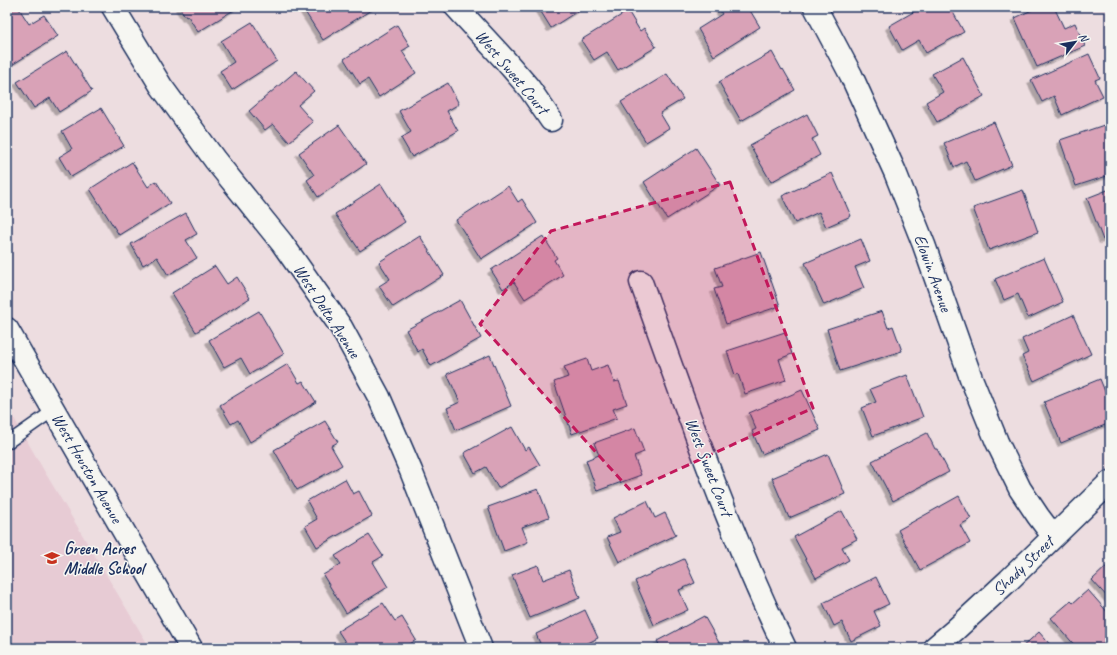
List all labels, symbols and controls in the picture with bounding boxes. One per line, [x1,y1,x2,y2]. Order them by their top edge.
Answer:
north arrow [1055,22,1095,62]
street label: West Sweet Court [471,26,555,120]
text: N [1076,30,1092,45]
street label: Elowin Avenue [909,232,957,316]
street label: West Delta Avenue [289,260,366,363]
street label: West Houston Avenue [47,409,128,528]
street label: West Sweet Court [681,415,738,521]
street label: Shady Street [988,530,1060,600]
place label: Green Acres Middle School [64,538,147,579]
school or university icon: Green Acres Middle School [43,549,61,567]

